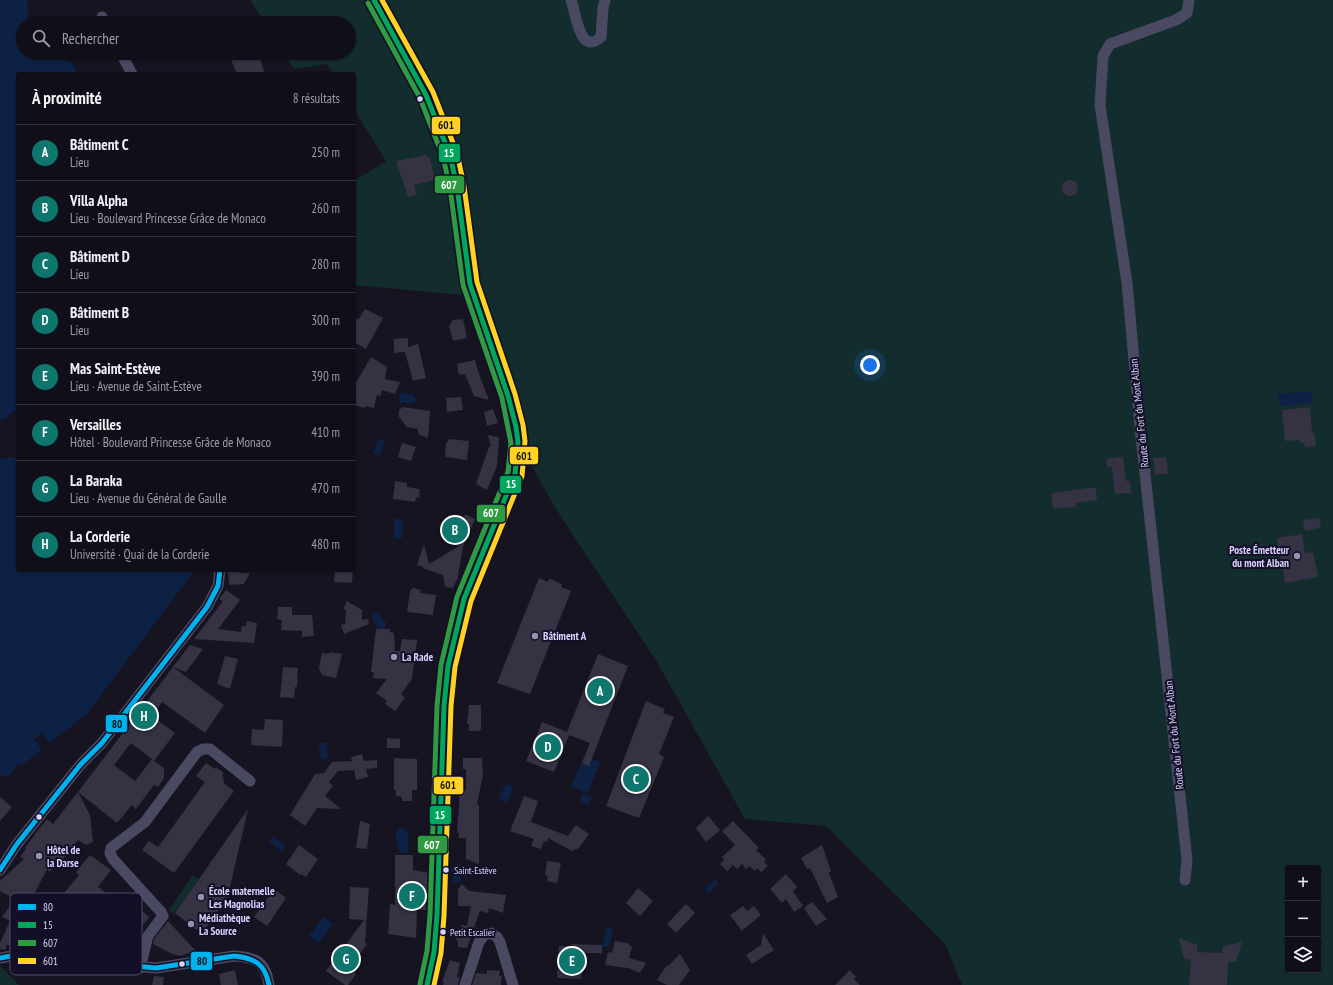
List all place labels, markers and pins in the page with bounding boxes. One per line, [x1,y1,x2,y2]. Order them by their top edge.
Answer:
unlabelled marker [415,94,425,104]
pin: B [442,515,468,545]
place label: Poste Émetteur du mont Alban [1229,543,1290,570]
marker: Poste Émetteur du mont Alban [1292,551,1302,561]
place label: Bâtiment A [543,629,587,643]
marker: Bâtiment A [530,631,540,641]
place label: La Rade [402,650,433,664]
marker: La Rade [389,652,399,662]
pin: A [587,676,613,706]
pin: H [131,701,157,731]
pin: D [535,732,561,762]
pin: C [623,764,649,794]
unlabelled marker [34,812,44,822]
place label: Hôtel de la Darse [47,843,80,870]
marker: Hôtel de la Darse [34,851,44,861]
place label: Saint-Estève [454,864,497,877]
marker: Saint-Estève [441,865,451,875]
pin: F [399,881,425,911]
place label: École maternelle Les Magnolias [209,884,275,911]
marker: École maternelle Les Magnolias [196,892,206,902]
place label: Médiathèque La Source [199,911,251,938]
marker: Médiathèque La Source [186,919,196,929]
place label: Petit Escalier [450,926,495,939]
marker: Petit Escalier [438,927,448,937]
pin: G [333,944,359,974]
pin: E [559,946,585,976]
unlabelled marker [177,959,187,969]

